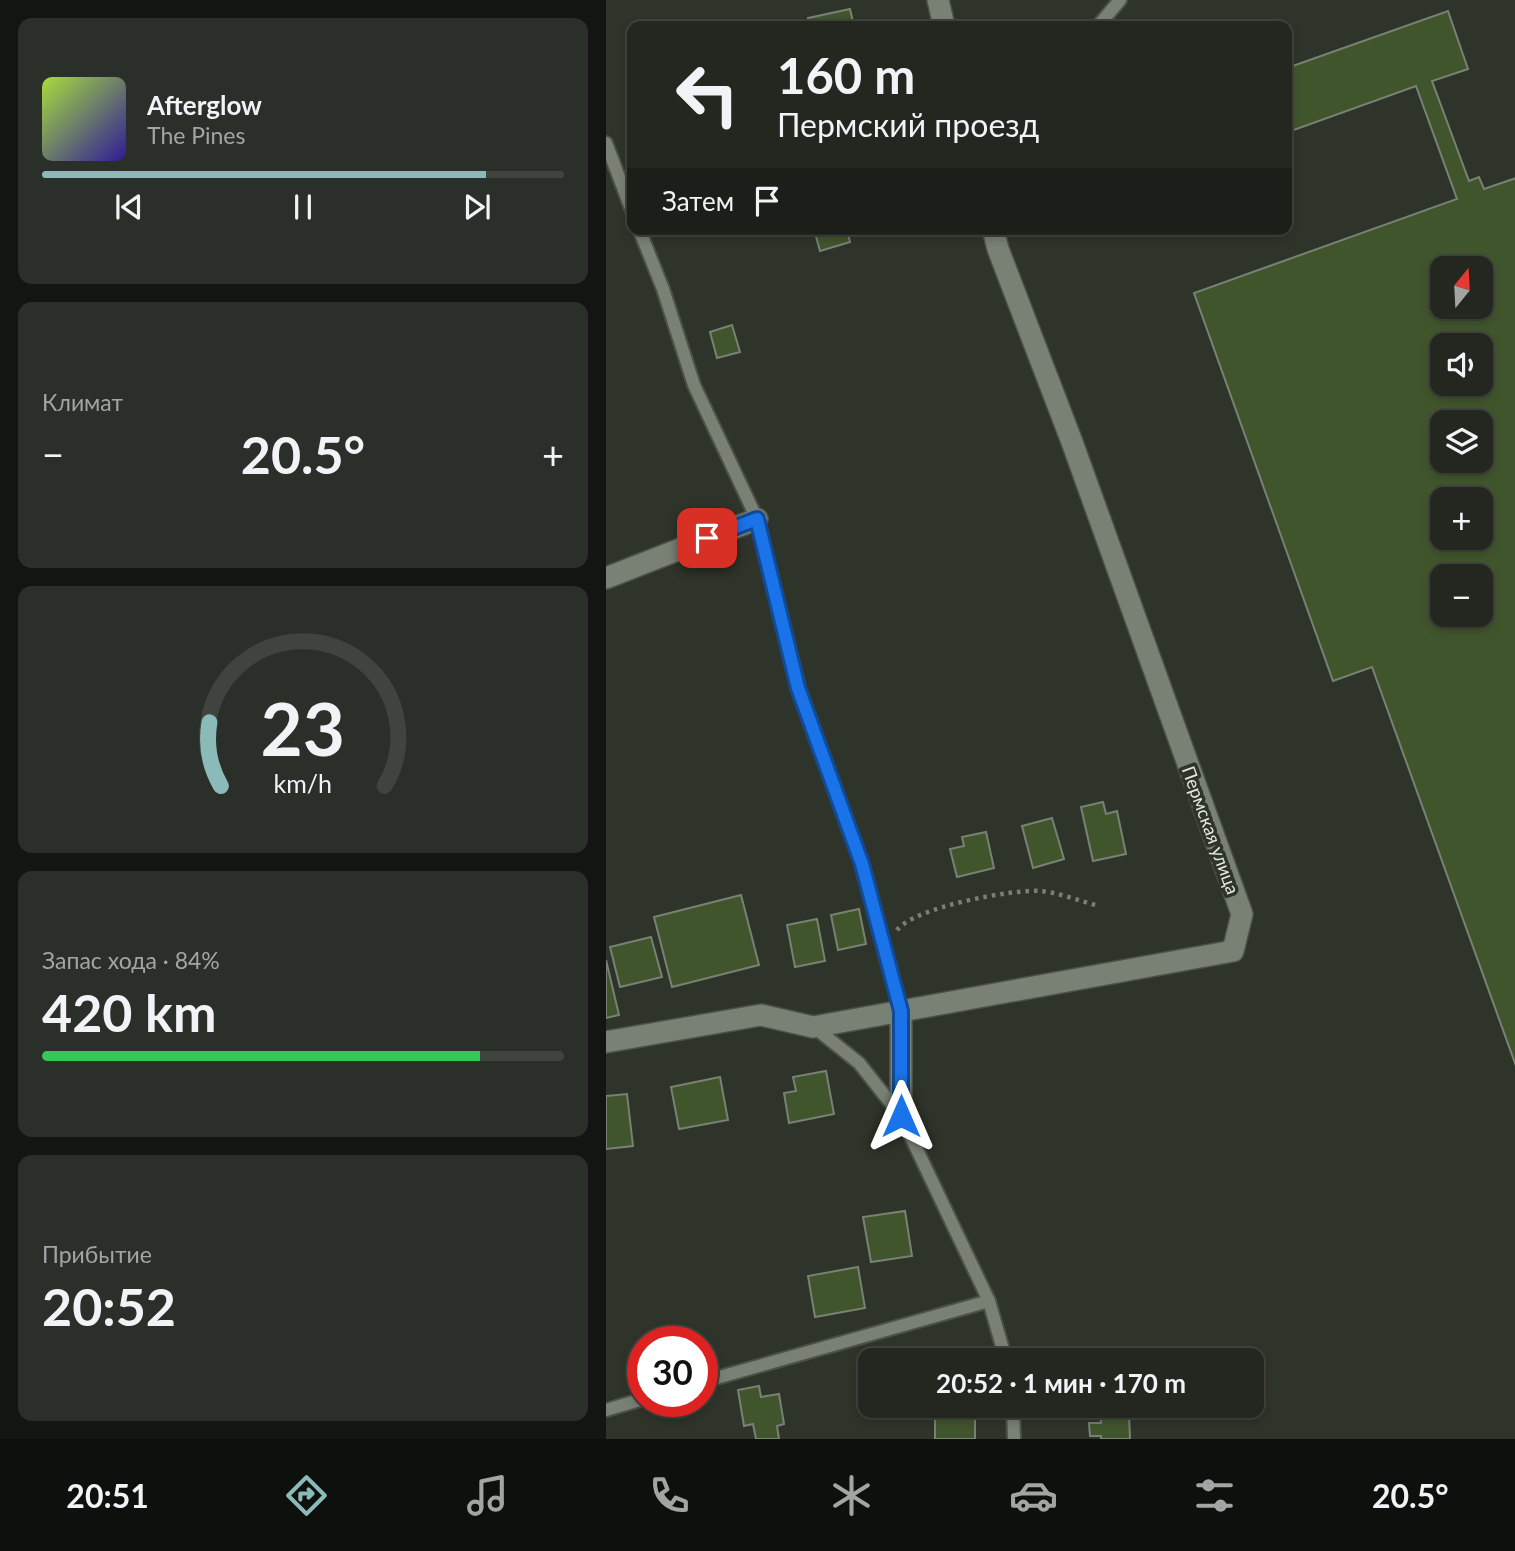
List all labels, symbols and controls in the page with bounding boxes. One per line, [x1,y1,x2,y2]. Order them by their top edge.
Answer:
text: 160 m [777,46,915,104]
icon: left [662,49,753,140]
text: Afterglow [147,89,262,121]
text: Пермский проезд [777,105,1039,144]
text: The Pines [147,121,245,149]
icon: arrive [748,182,786,220]
text: Затем [662,185,734,217]
icon: previous [110,188,148,226]
icon: pause [284,188,322,226]
icon: next [458,188,496,226]
north arrow [1430,256,1493,318]
map controls [1430,256,1493,627]
button: sound [1430,333,1493,396]
text: Климат [42,388,123,416]
button: layers [1430,410,1493,473]
text: 20.5° [241,423,365,485]
text: − [42,431,64,477]
text: + [542,431,564,477]
button: + [1430,487,1493,550]
pin [677,508,737,568]
icon: arrive [688,519,726,557]
button: − [1430,564,1493,627]
text: 23 [261,684,345,772]
street label: Пермская улица [1178,763,1244,897]
text: km/h [274,767,332,797]
text: Запас хода · 84% [42,946,220,974]
text: 420 km [42,981,216,1043]
position arrow [864,1079,938,1153]
text: Прибытие [42,1240,152,1268]
text: 20:52 [42,1275,176,1337]
speed limit sign: 30 [627,1326,718,1417]
text: 20:52 · 1 мин · 170 m [936,1367,1186,1399]
icon: directions [282,1471,331,1520]
icon: music [463,1471,512,1520]
icon: phone [645,1471,694,1520]
icon: climate [827,1471,876,1520]
icon: car [1009,1471,1058,1520]
icon: filters [1190,1471,1239,1520]
text: 20:51 [66,1476,149,1515]
text: 20.5° [1372,1476,1449,1515]

